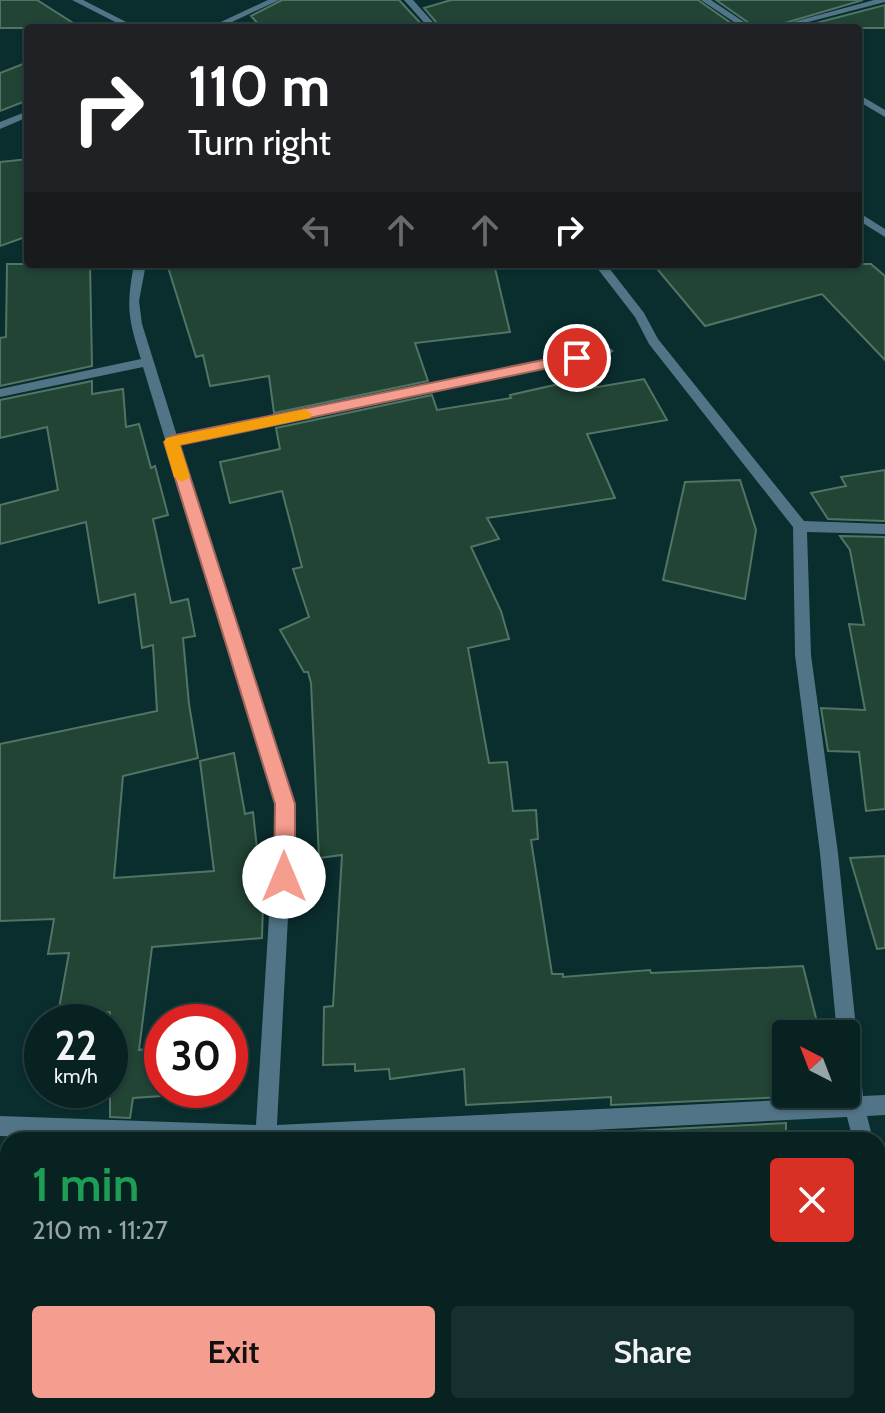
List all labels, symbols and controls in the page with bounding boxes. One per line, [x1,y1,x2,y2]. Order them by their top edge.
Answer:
text: 110 m [188,52,330,120]
icon: right [56,56,160,160]
text: Turn right [188,120,331,164]
icon: left [295,208,339,252]
icon: ahead [379,208,423,252]
icon: ahead [463,208,507,252]
icon: right [547,208,591,252]
pin [543,324,611,392]
icon: arrive [555,336,599,380]
position arrow [242,835,326,919]
speed limit sign: 30 [144,1004,248,1108]
north arrow [772,1020,860,1108]
map controls [772,1020,860,1108]
text: 22 [55,1021,97,1070]
text: km/h [54,1064,98,1088]
text: 1 min [32,1155,139,1213]
button: close [770,1158,854,1242]
text: 210 m · 11:27 [32,1214,168,1246]
button: Exit [32,1306,435,1398]
button: Share [451,1306,854,1398]

